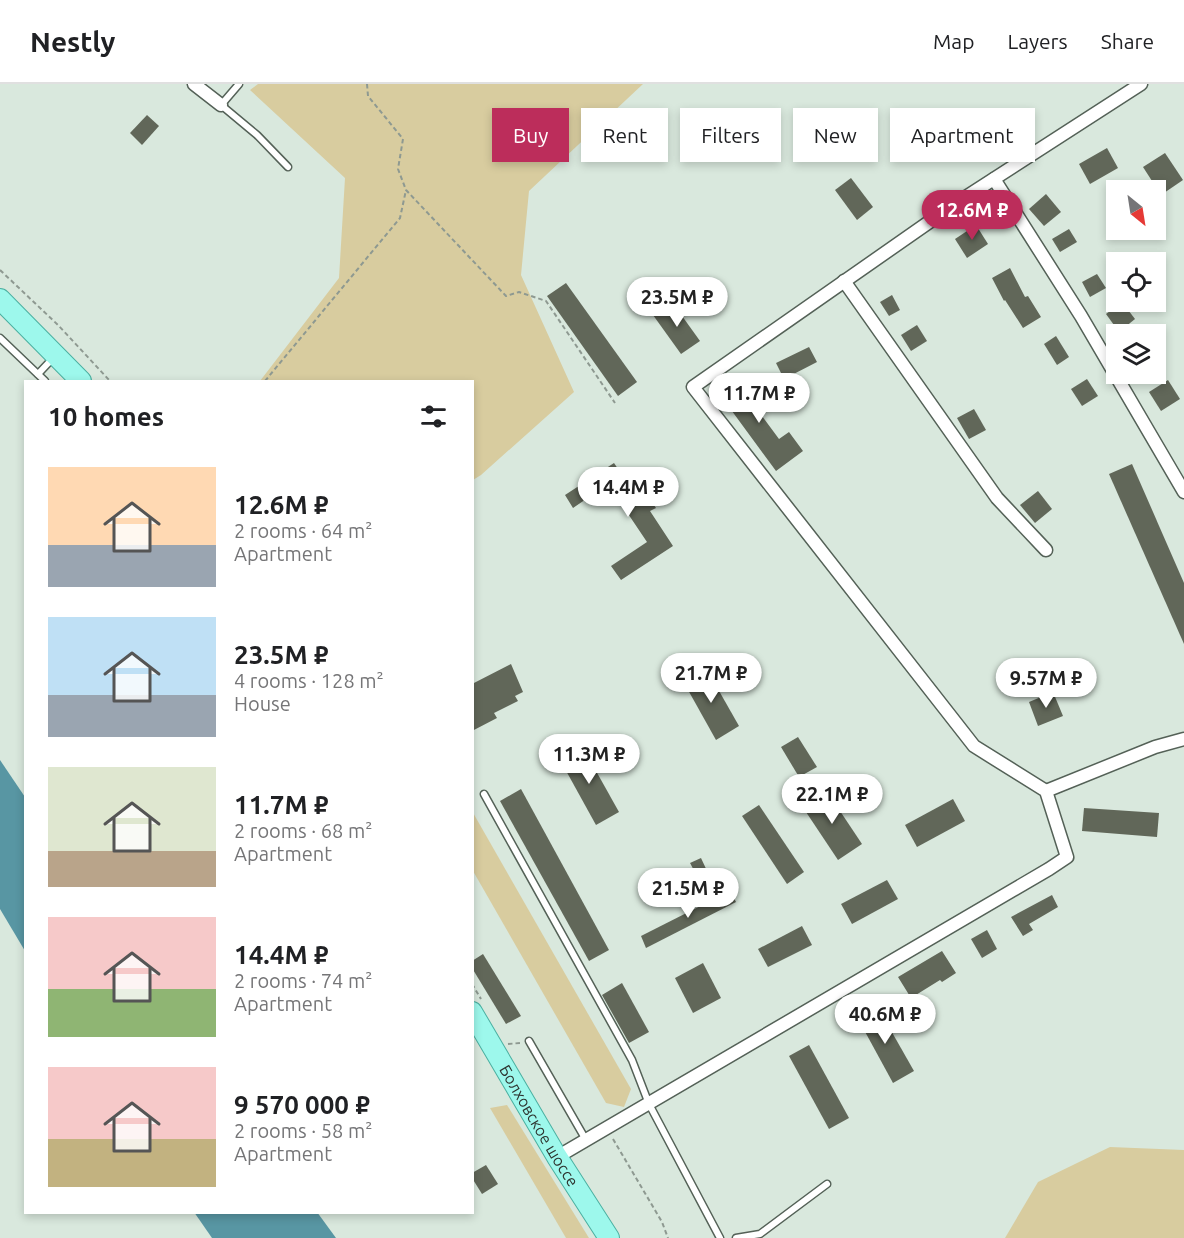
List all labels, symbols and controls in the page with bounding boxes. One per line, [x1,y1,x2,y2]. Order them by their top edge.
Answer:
text: Nestly [30,26,115,57]
text: Map [933,29,974,53]
text: Layers [1007,29,1068,53]
text: Share [1101,29,1154,53]
chip: Buy [492,108,569,162]
chip: Rent [581,108,668,162]
chip: Filters [680,108,781,162]
chip: New [793,108,878,162]
chip: Apartment [890,108,1035,162]
north arrow [1106,180,1166,240]
map controls [1106,180,1166,384]
pin: 12.6M ₽ [917,190,1027,241]
text: 12.6M ₽ [936,198,1008,221]
button: locate [1106,252,1166,312]
pin: 23.5M ₽ [622,277,732,328]
text: 23.5M ₽ [641,285,713,308]
button: layers [1106,324,1166,384]
pin: 11.7M ₽ [704,373,814,424]
text: 11.7M ₽ [723,381,795,404]
icon: filters [417,400,450,433]
text: 10 homes [48,402,164,431]
pin: 14.4M ₽ [573,467,683,518]
text: 14.4M ₽ [592,475,664,498]
text: 12.6M ₽ [234,490,328,519]
icon: home [96,491,168,563]
text: 2 rooms · 64 m² [234,519,372,542]
text: Apartment [234,542,332,565]
text: 23.5M ₽ [234,640,328,669]
icon: home [96,641,168,713]
pin: 21.7M ₽ [656,653,766,704]
pin: 9.57M ₽ [991,658,1101,709]
text: 21.7M ₽ [675,661,747,684]
text: 9.57M ₽ [1010,666,1082,689]
text: 4 rooms · 128 m² [234,669,384,692]
text: House [234,692,291,715]
pin: 11.3M ₽ [534,734,644,785]
text: 11.3M ₽ [553,742,625,765]
pin: 22.1M ₽ [777,774,887,825]
text: 22.1M ₽ [796,782,868,805]
text: 11.7M ₽ [234,790,328,819]
icon: home [96,791,168,863]
text: 2 rooms · 68 m² [234,819,372,842]
text: Apartment [234,842,332,865]
pin: 21.5M ₽ [633,868,743,919]
text: 21.5M ₽ [652,876,724,899]
text: 14.4M ₽ [234,940,328,969]
icon: home [96,941,168,1013]
text: 2 rooms · 74 m² [234,969,372,992]
text: Apartment [234,992,332,1015]
pin: 40.6M ₽ [830,994,940,1045]
text: 40.6M ₽ [849,1002,921,1025]
street label: Болховское шоссе [496,1062,582,1190]
text: 9 570 000 ₽ [234,1090,370,1119]
icon: home [96,1091,168,1163]
text: 2 rooms · 58 m² [234,1119,372,1142]
text: Apartment [234,1142,332,1165]

